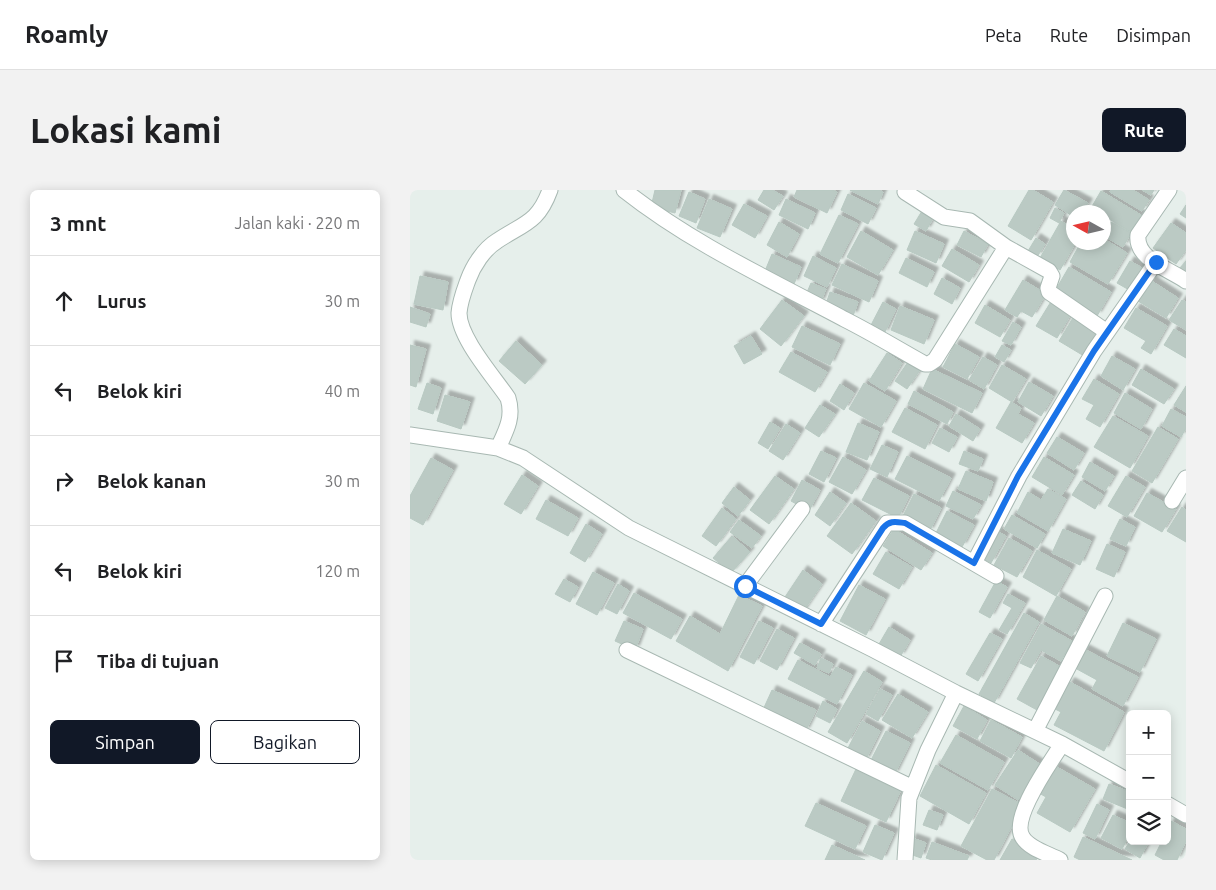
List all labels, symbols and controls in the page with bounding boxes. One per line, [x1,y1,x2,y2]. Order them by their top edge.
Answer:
text: Roamly [25,21,108,48]
text: Peta [985,25,1022,45]
text: Rute [1050,25,1088,45]
text: Disimpan [1116,25,1191,45]
button: Rute [1102,108,1186,152]
text: Lokasi kami [30,110,222,150]
north arrow [1066,205,1111,250]
text: 3 mnt [50,211,106,235]
text: Jalan kaki · 220 m [235,214,360,232]
route end [1145,251,1168,274]
icon: ahead [50,287,78,315]
text: Lurus [97,290,146,312]
text: 30 m [324,292,360,310]
icon: left [50,377,78,405]
text: Belok kiri [97,380,182,402]
text: 40 m [324,382,360,400]
icon: right [50,467,78,495]
text: Belok kanan [97,470,206,492]
text: 30 m [324,472,360,490]
icon: left [50,557,78,585]
text: Belok kiri [97,560,182,582]
text: 120 m [315,562,360,580]
route start [734,575,757,598]
icon: arrive [50,647,78,675]
text: Tiba di tujuan [97,650,219,672]
map controls [1126,710,1171,845]
button: + [1126,710,1171,755]
button: Simpan [50,720,200,764]
button: Bagikan [210,720,360,764]
button: − [1126,755,1171,800]
button: layers [1126,800,1171,845]

